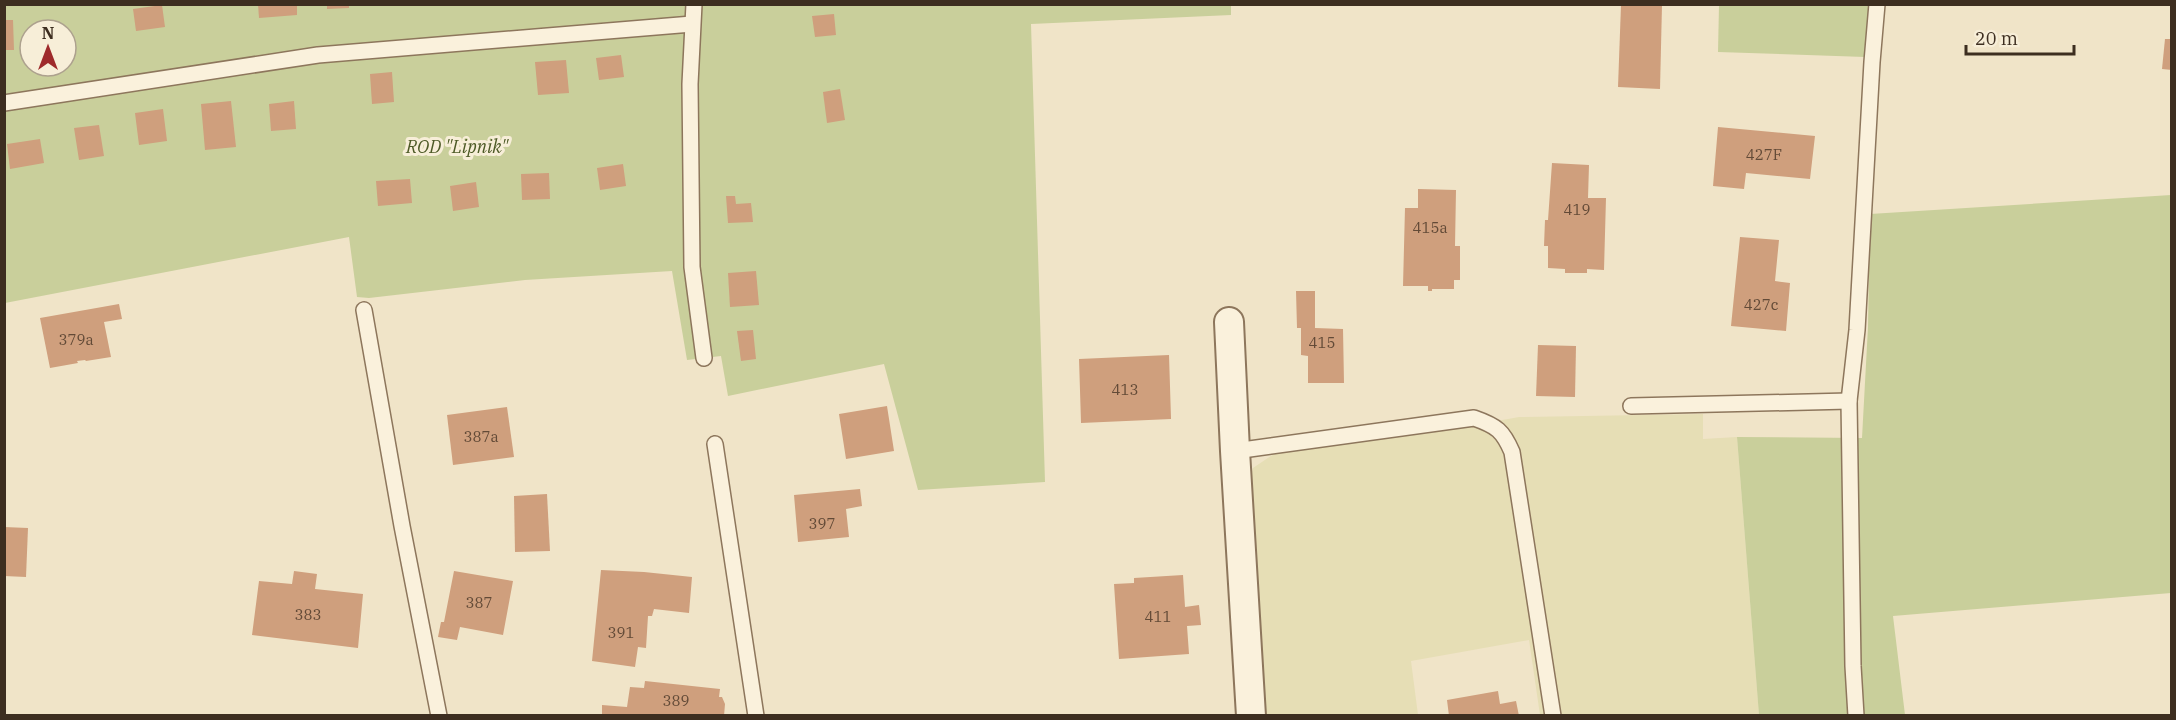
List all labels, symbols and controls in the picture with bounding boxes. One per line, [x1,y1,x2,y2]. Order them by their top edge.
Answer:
north arrow [18,18,78,78]
scale bar [1966,18,2074,56]
text: N [42,23,54,43]
text: 20 m [1975,27,2018,50]
park label: ROD "Lipnik" [405,135,509,158]
house number: 427F [1746,145,1782,164]
house number: 419 [1563,200,1591,219]
house number: 415a [1412,218,1448,237]
house number: 427c [1744,295,1779,314]
house number: 379a [58,330,94,349]
house number: 415 [1308,333,1336,352]
house number: 413 [1111,380,1139,399]
house number: 387a [463,427,499,446]
house number: 397 [808,514,836,533]
house number: 387 [465,593,493,612]
house number: 383 [294,605,322,624]
house number: 411 [1144,607,1172,626]
house number: 391 [607,623,635,642]
house number: 389 [662,691,690,710]

